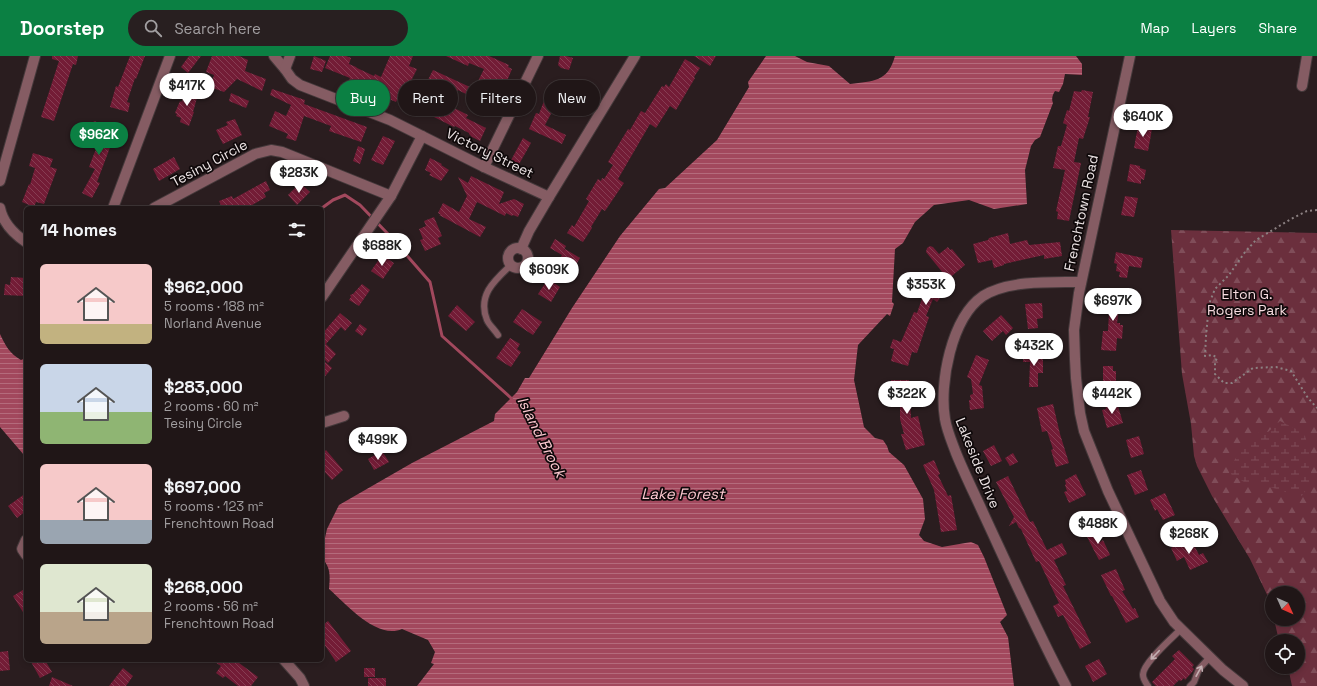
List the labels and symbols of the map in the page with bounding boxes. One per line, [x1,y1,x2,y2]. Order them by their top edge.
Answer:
pin: $417K [159,73,215,107]
pin: $640K [1115,104,1171,138]
pin: $962K [71,122,127,156]
street label: Victory Street [443,124,537,182]
street label: Tesiny Circle [168,135,250,191]
street label: Frenchtown Road [1060,153,1102,273]
pin: $283K [271,160,327,194]
pin: $688K [354,233,410,267]
pin: $609K [521,257,577,291]
pin: $353K [898,272,954,306]
park label: Elton G. Rogers Park [1207,285,1287,319]
pin: $697K [1085,288,1141,322]
pin: $432K [1006,333,1062,367]
pin: $322K [879,381,935,415]
pin: $442K [1084,381,1140,415]
water label: Island Brook [513,393,571,482]
street label: Lakeside Drive [952,415,1004,511]
pin: $499K [350,427,406,461]
water label: Lake Forest [641,484,727,503]
pin: $488K [1070,511,1126,545]
pin: $268K [1161,521,1217,555]
north arrow [1265,586,1305,626]
one-way arrow [1150,650,1160,660]
one-way arrow [1195,665,1203,677]

